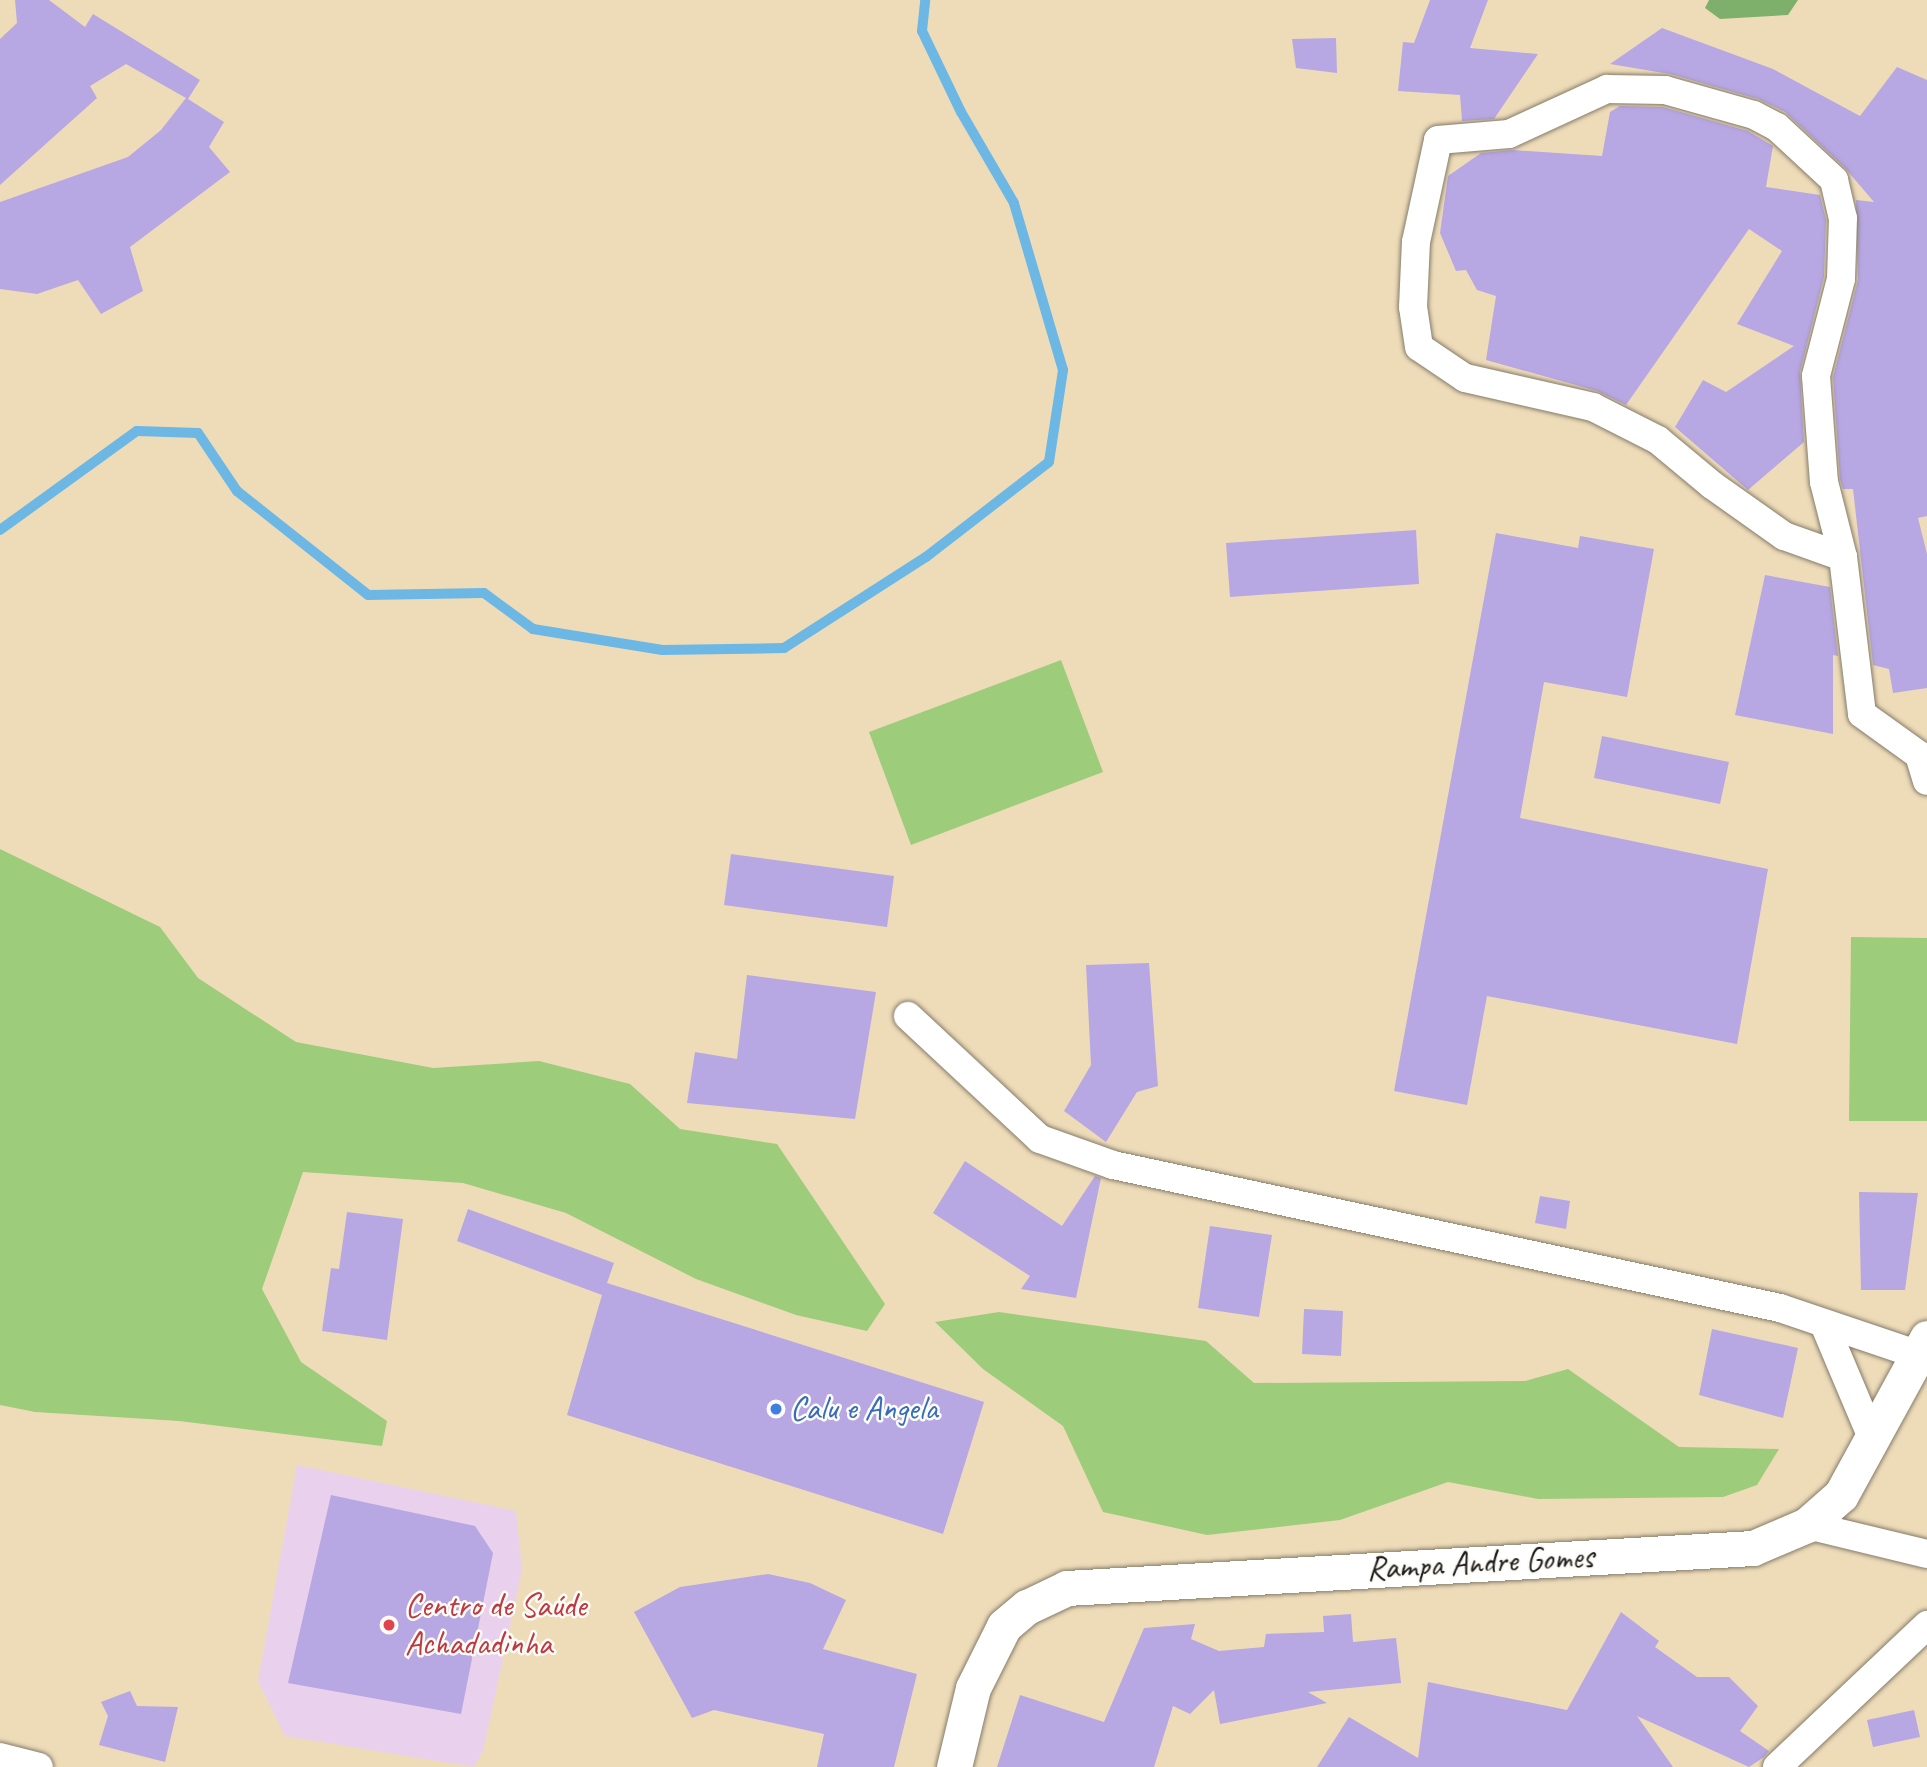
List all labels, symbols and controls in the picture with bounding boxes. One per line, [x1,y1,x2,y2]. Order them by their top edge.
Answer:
place label: Calu e Angela [790,1389,937,1429]
marker: Calu e Angela [768,1401,784,1417]
street label: Rampa Andre Gomes [1366,1537,1594,1589]
place label: Centro de Saúde Achadadinha [405,1586,586,1664]
marker: Centro de Saúde Achadadinha [379,1615,399,1635]

